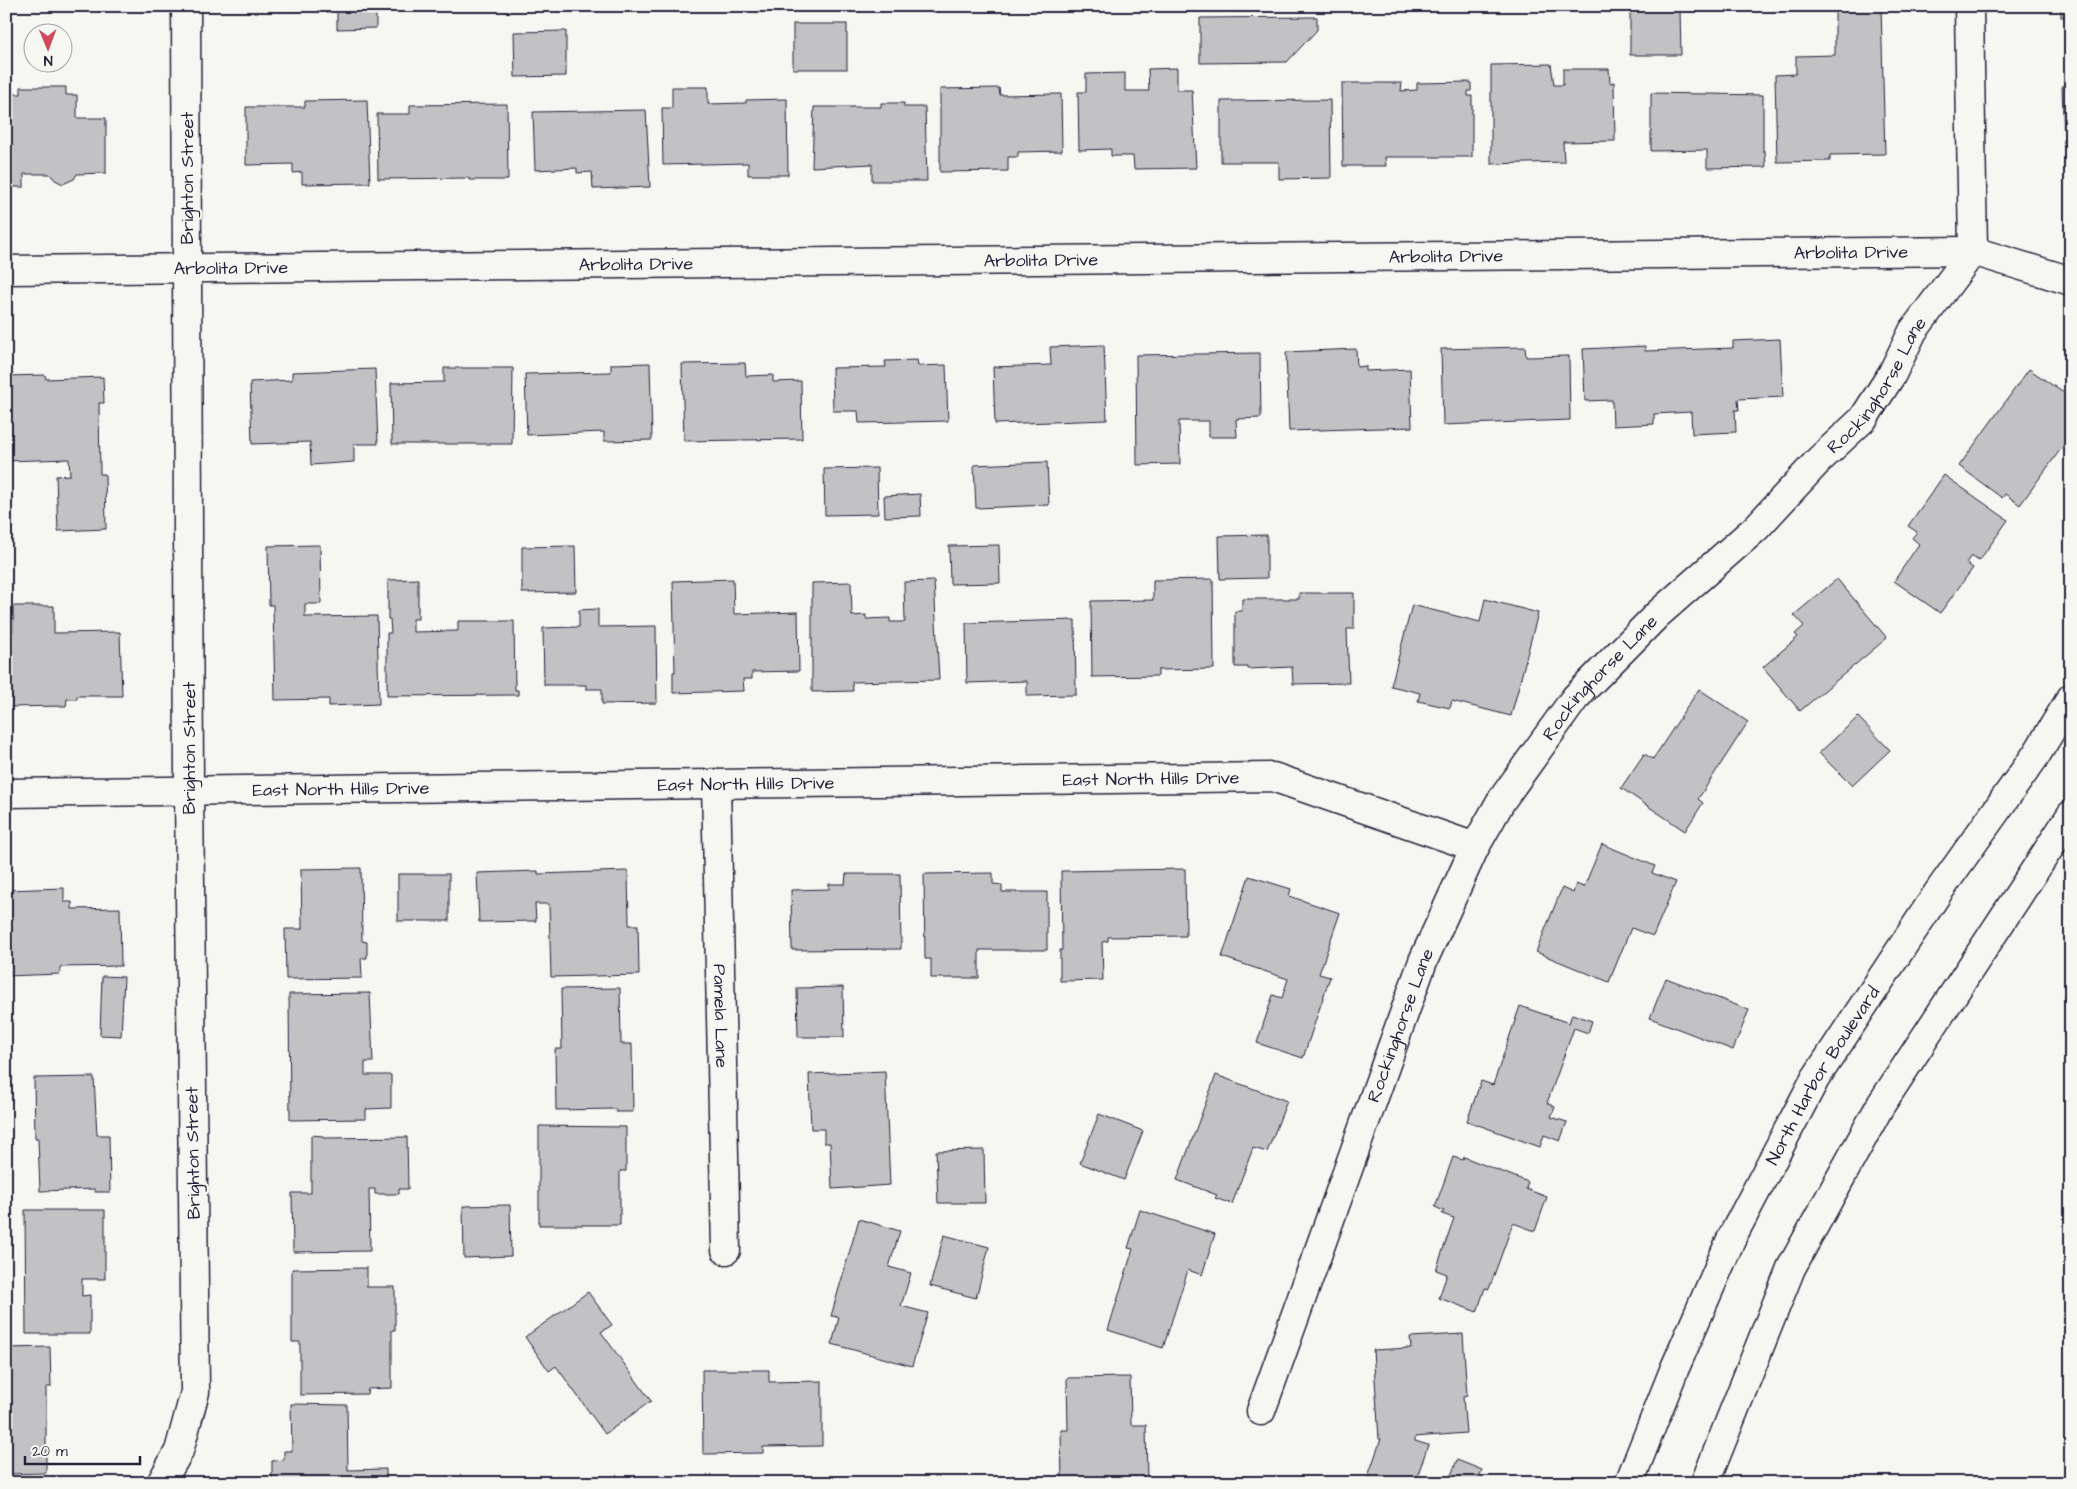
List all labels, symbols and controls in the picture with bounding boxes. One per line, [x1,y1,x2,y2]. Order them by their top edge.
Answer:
north arrow [22,22,72,72]
text: N [43,50,53,70]
street label: Brighton Street [175,111,201,244]
street label: Arbolita Drive [1794,239,1908,265]
street label: Arbolita Drive [1389,243,1503,269]
street label: Arbolita Drive [984,247,1099,273]
street label: Arbolita Drive [579,251,694,277]
street label: Arbolita Drive [174,255,289,281]
street label: Rockinghorse Lane [1821,311,1932,459]
street label: Rockinghorse Lane [1536,609,1663,745]
street label: Brighton Street [177,681,203,814]
street label: East North Hills Drive [1062,765,1240,792]
street label: East North Hills Drive [657,770,835,797]
street label: East North Hills Drive [252,775,430,802]
street label: Rockinghorse Lane [1361,944,1440,1106]
street label: Pamela Lane [707,964,735,1068]
street label: North Harbor Boulevard [1760,981,1885,1169]
street label: Brighton Street [179,1086,208,1220]
scale bar [25,1434,140,1466]
text: 20 m [32,1441,68,1462]

